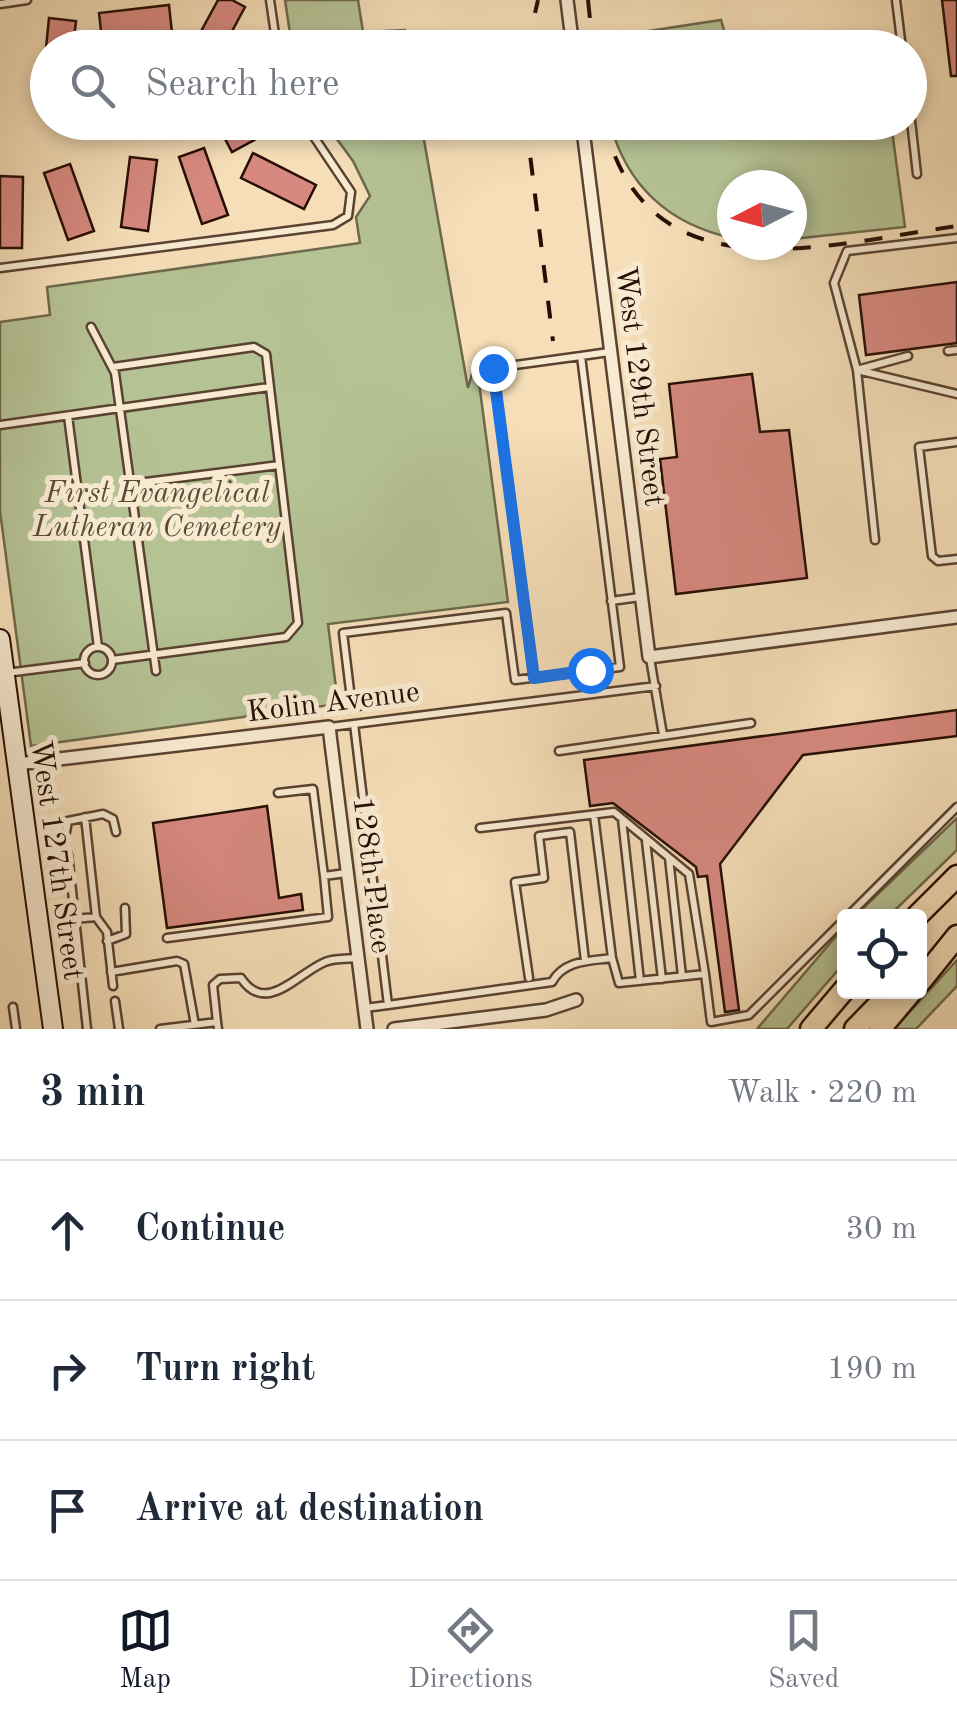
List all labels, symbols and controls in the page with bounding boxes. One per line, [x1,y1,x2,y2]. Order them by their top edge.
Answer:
search box [30,30,927,140]
icon: search [65,58,120,113]
text: Search here [145,66,340,104]
north arrow [717,170,807,260]
street label: West 129th Street [609,264,669,508]
route end [471,346,517,392]
park label: First Evangelical Lutheran Cemetery [32,479,282,543]
route start [568,648,614,694]
street label: Kolin Avenue [245,678,421,728]
street label: West 127th Street [24,738,88,982]
street label: 128th Place [347,795,396,955]
map controls [837,909,927,999]
button: locate [837,909,927,999]
text: 3 min [40,1073,146,1115]
text: Walk · 220 m [727,1078,917,1110]
icon: ahead [40,1203,95,1258]
text: Continue [135,1211,285,1249]
text: 30 m [846,1214,917,1246]
icon: right [40,1343,95,1398]
text: Turn right [135,1351,315,1389]
text: 190 m [827,1354,917,1386]
icon: arrive [40,1483,95,1538]
text: Arrive at destination [135,1491,484,1529]
tab: Map [118,1603,173,1698]
tab: Directions [408,1603,533,1698]
tab: Saved [768,1603,839,1698]

